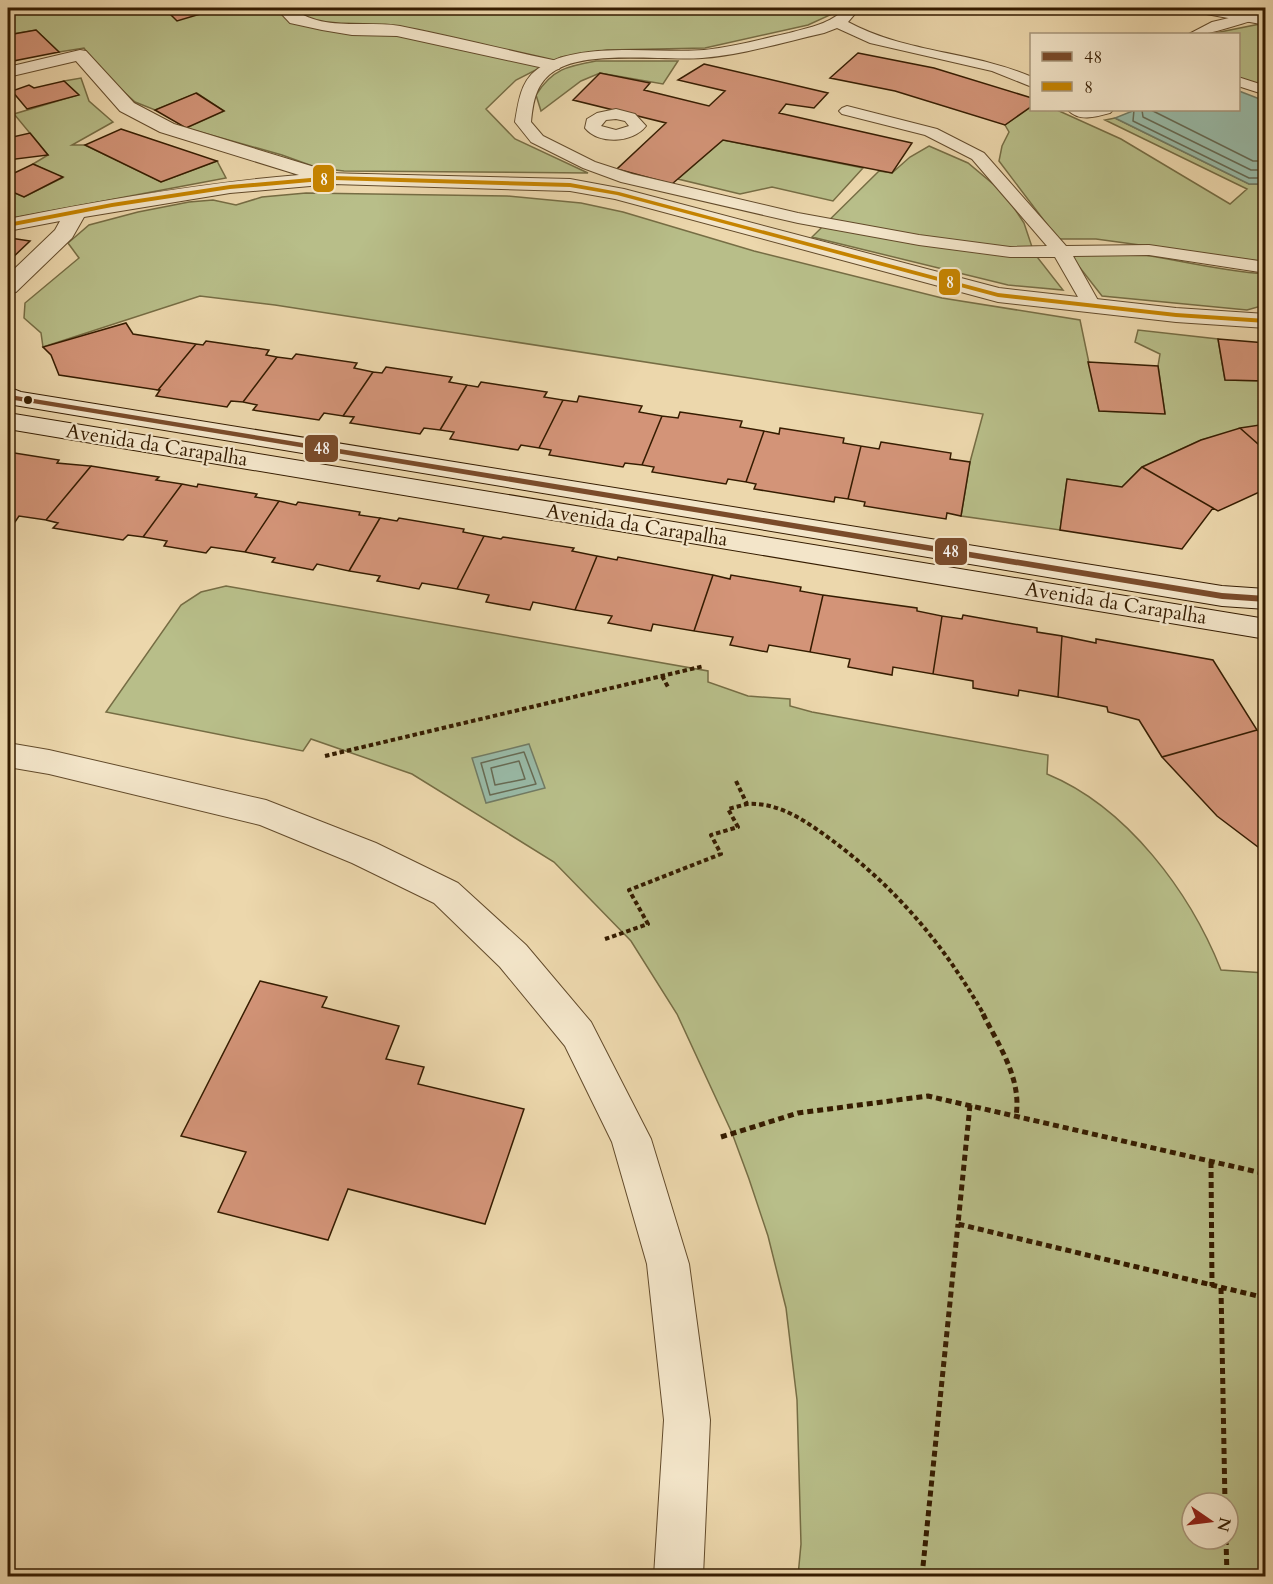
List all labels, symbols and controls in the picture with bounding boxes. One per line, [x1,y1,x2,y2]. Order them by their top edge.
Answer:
legend [1030,33,1240,111]
text: 48 [1084,45,1102,70]
text: 8 [1084,75,1093,100]
line badge: 8 [312,164,335,193]
text: 8 [320,169,328,191]
line badge: 8 [938,268,961,296]
text: 8 [946,272,954,294]
unlabelled marker [22,394,34,406]
street label: Avenida da Carapalha [64,417,250,473]
line badge: 48 [304,434,339,463]
text: 48 [314,438,330,460]
street label: Avenida da Carapalha [544,497,730,553]
line badge: 48 [934,537,968,566]
text: 48 [943,541,959,563]
street label: Avenida da Carapalha [1023,575,1209,631]
north arrow [1180,1491,1240,1551]
text: N [1211,1515,1236,1534]

